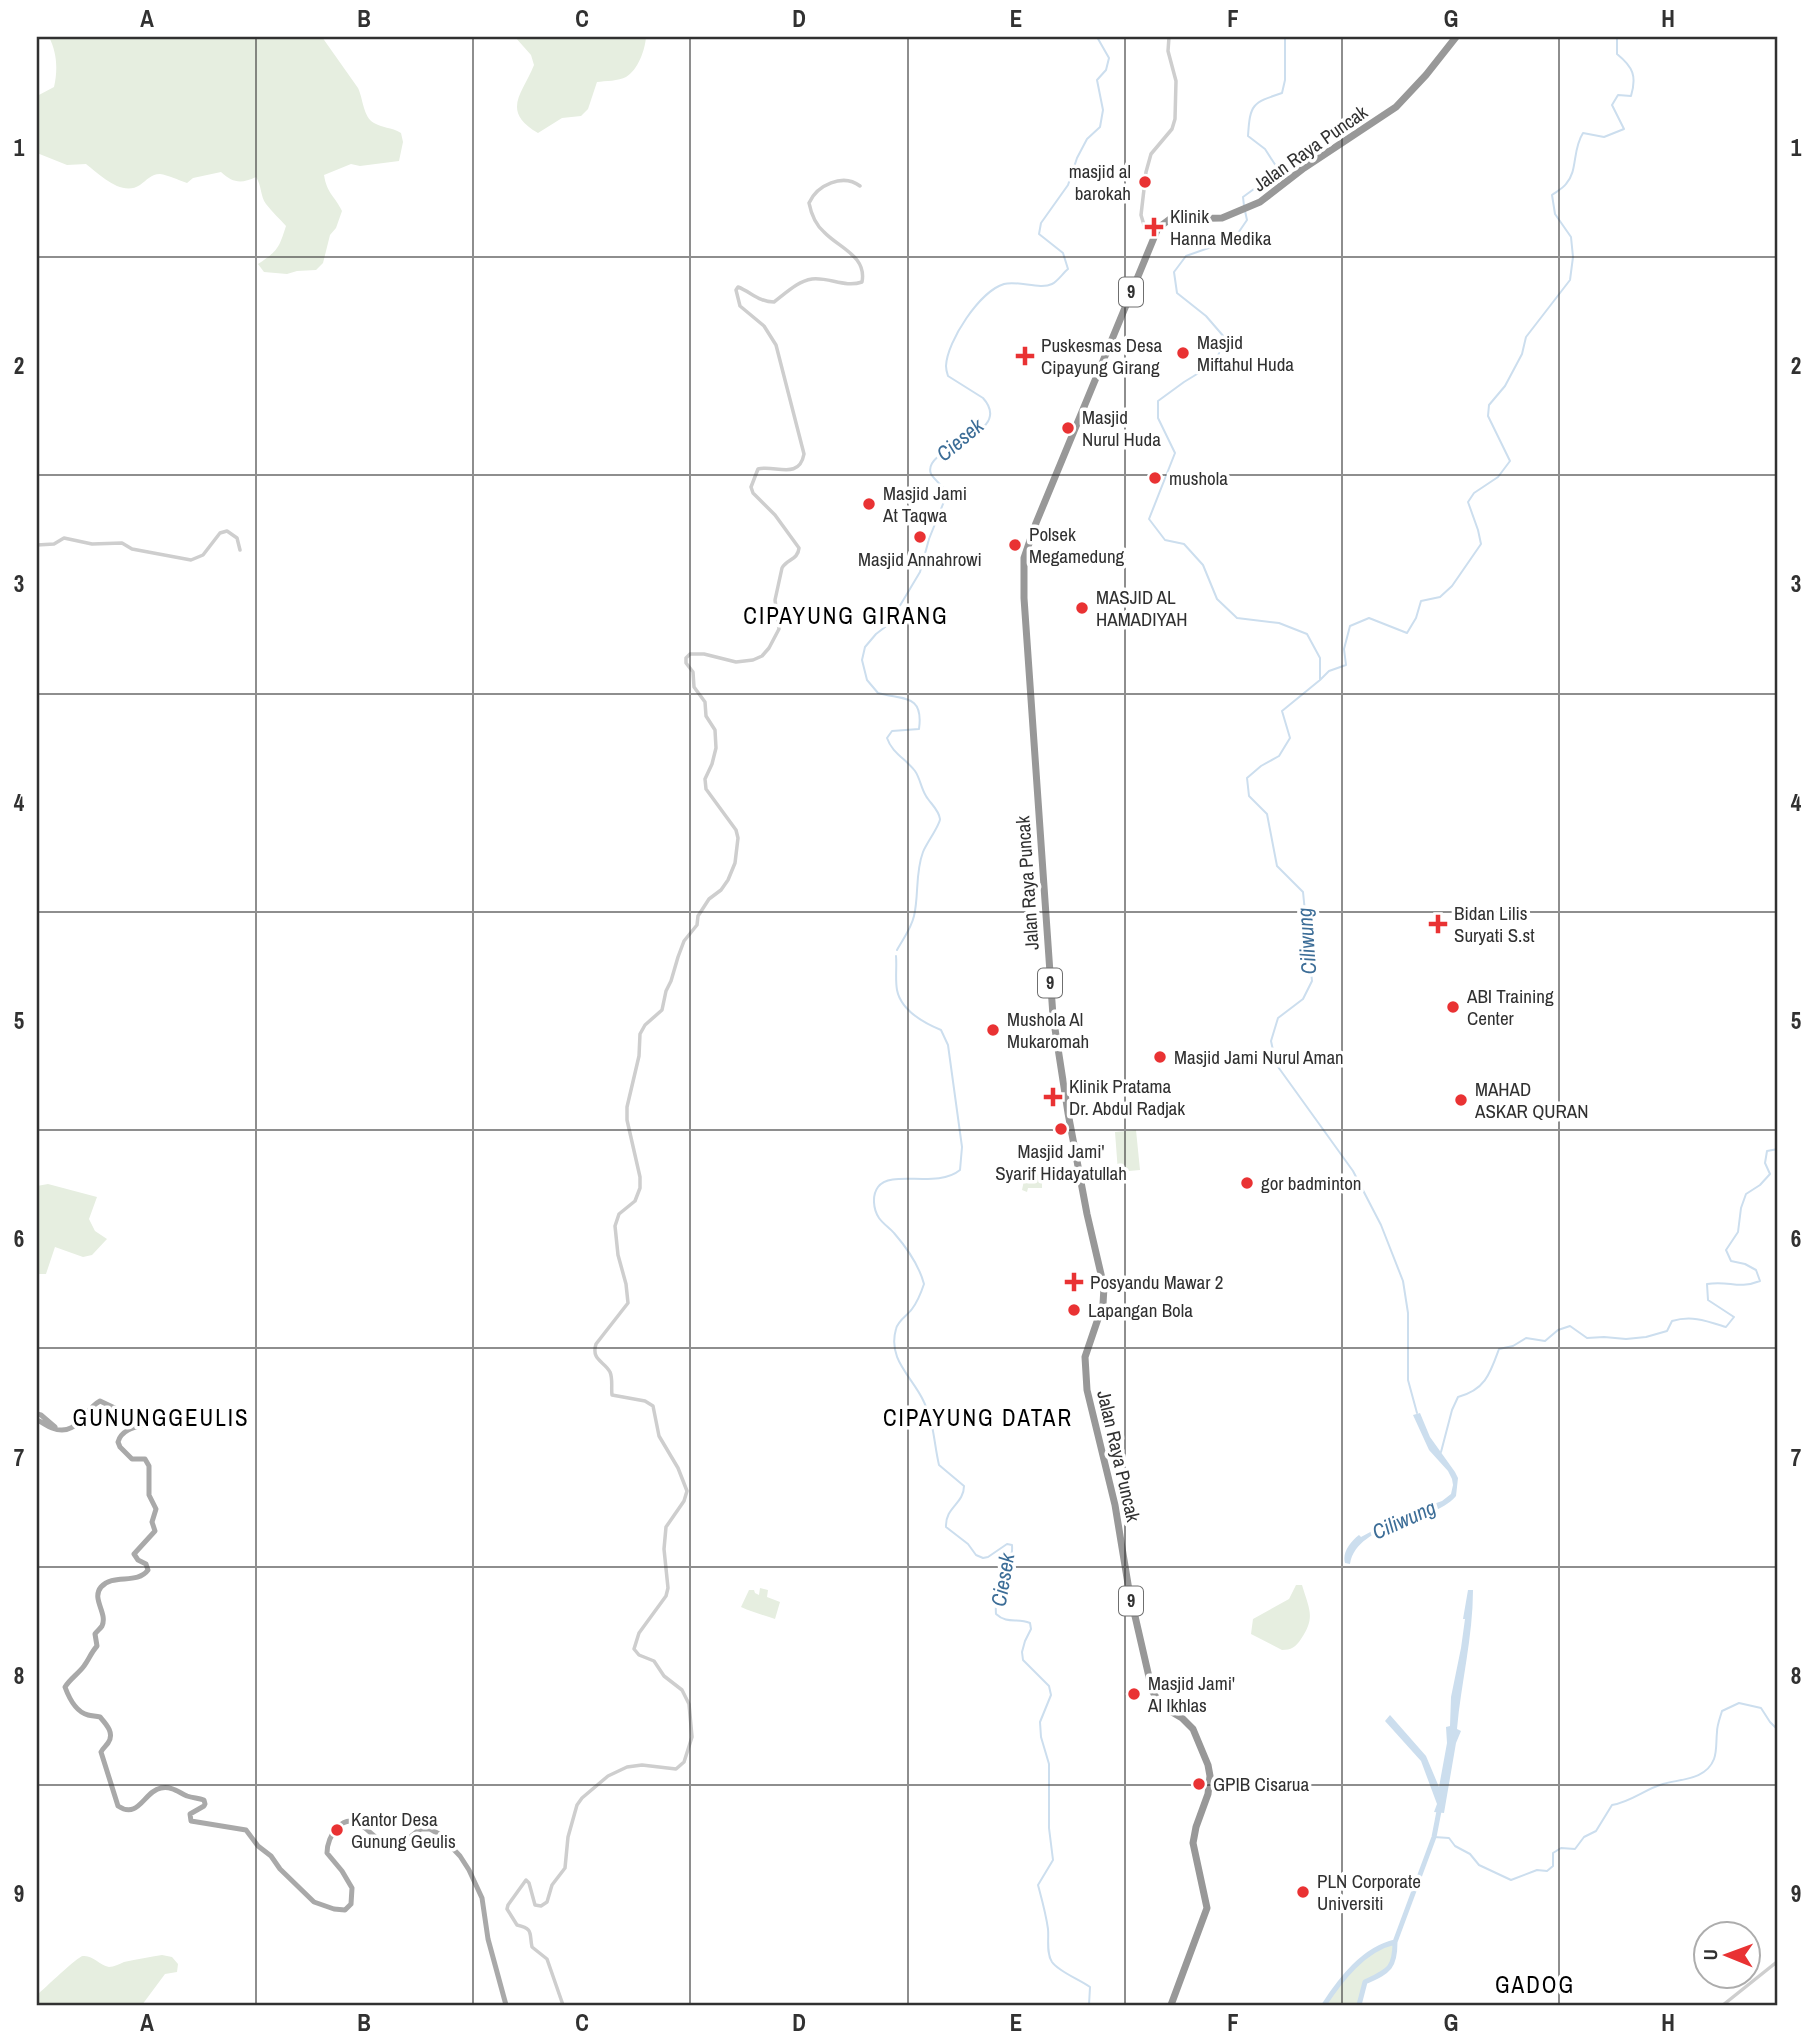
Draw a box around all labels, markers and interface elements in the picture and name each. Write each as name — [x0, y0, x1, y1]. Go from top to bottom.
text: A — [140, 3, 154, 34]
text: B — [357, 3, 371, 34]
text: C — [575, 3, 589, 34]
text: D — [792, 3, 806, 34]
text: E — [1010, 3, 1022, 34]
text: F — [1227, 3, 1239, 34]
text: G — [1444, 3, 1458, 34]
text: H — [1661, 3, 1675, 34]
street label: Jalan Raya Puncak — [1248, 99, 1373, 197]
text: 1 — [14, 132, 25, 163]
text: 1 — [1791, 132, 1802, 163]
place label: masjid al barokah — [1069, 158, 1131, 206]
marker: masjid al barokah — [1137, 174, 1153, 190]
place label: Klinik Hanna Medika — [1170, 203, 1272, 251]
marker: Klinik Hanna Medika — [1144, 217, 1164, 237]
road number: 9 — [1119, 278, 1143, 306]
place label: Masjid Miftahul Huda — [1197, 329, 1294, 377]
place label: Puskesmas Desa Cipayung Girang — [1041, 332, 1163, 380]
marker: Masjid Miftahul Huda — [1175, 345, 1191, 361]
marker: Puskesmas Desa Cipayung Girang — [1015, 346, 1035, 366]
text: 2 — [14, 350, 24, 381]
text: 2 — [1791, 350, 1801, 381]
place label: Masjid Nurul Huda — [1082, 404, 1161, 452]
water label: Ciesek — [930, 410, 991, 468]
marker: Masjid Nurul Huda — [1060, 420, 1076, 436]
place label: mushola — [1169, 465, 1228, 491]
marker: mushola — [1147, 470, 1163, 486]
place label: Masjid Jami At Taqwa — [882, 480, 967, 528]
marker: Masjid Jami At Taqwa — [861, 496, 877, 512]
place label: Polsek Megamedung — [1029, 521, 1125, 569]
marker: Masjid Annahrowi — [912, 529, 928, 545]
marker: Polsek Megamedung — [1007, 537, 1023, 553]
place label: Masjid Annahrowi — [858, 546, 982, 572]
text: 3 — [14, 568, 24, 599]
text: 3 — [1791, 568, 1801, 599]
place label: MASJID AL HAMADIYAH — [1096, 584, 1188, 632]
district label: CIPAYUNG GIRANG — [743, 600, 949, 631]
marker: MASJID AL HAMADIYAH — [1074, 600, 1090, 616]
text: 4 — [14, 787, 25, 818]
text: 4 — [1791, 787, 1802, 818]
street label: Jalan Raya Puncak — [1009, 815, 1045, 951]
place label: Bidan Lilis Suryati S.st — [1454, 900, 1535, 948]
water label: Ciliwung — [1290, 906, 1323, 975]
marker: Bidan Lilis Suryati S.st — [1428, 914, 1448, 934]
road number: 9 — [1038, 968, 1062, 998]
place label: ABI Training Center — [1466, 983, 1554, 1031]
marker: ABI Training Center — [1445, 999, 1461, 1015]
text: 5 — [14, 1005, 24, 1036]
text: 5 — [1791, 1005, 1801, 1036]
place label: Mushola Al Mukaromah — [1007, 1006, 1089, 1054]
marker: Mushola Al Mukaromah — [985, 1022, 1001, 1038]
place label: Masjid Jami Nurul Aman — [1174, 1044, 1344, 1070]
marker: Masjid Jami Nurul Aman — [1152, 1049, 1168, 1065]
place label: Klinik Pratama Dr. Abdul Radjak — [1069, 1073, 1185, 1121]
place label: MAHAD ASKAR QURAN — [1474, 1076, 1588, 1124]
marker: Klinik Pratama Dr. Abdul Radjak — [1043, 1087, 1063, 1107]
marker: MAHAD ASKAR QURAN — [1453, 1092, 1469, 1108]
marker: Masjid Jami' Syarif Hidayatullah — [1053, 1121, 1069, 1137]
place label: Masjid Jami' Syarif Hidayatullah — [995, 1138, 1127, 1186]
place label: gor badminton — [1261, 1170, 1361, 1196]
marker: gor badminton — [1239, 1175, 1255, 1191]
text: 6 — [14, 1223, 24, 1254]
text: 6 — [1791, 1223, 1801, 1254]
place label: Posyandu Mawar 2 — [1090, 1269, 1223, 1295]
marker: Posyandu Mawar 2 — [1064, 1272, 1084, 1292]
place label: Lapangan Bola — [1088, 1297, 1193, 1323]
marker: Lapangan Bola — [1066, 1302, 1082, 1318]
street label: Jalan Raya Puncak — [1091, 1388, 1147, 1525]
district label: GUNUNGGEULIS — [73, 1402, 250, 1433]
district label: CIPAYUNG DATAR — [883, 1402, 1073, 1433]
text: 7 — [14, 1442, 24, 1473]
text: 7 — [1791, 1442, 1801, 1473]
water label: Ciliwung — [1367, 1493, 1441, 1546]
water label: Ciesek — [984, 1550, 1022, 1609]
road number: 9 — [1119, 1586, 1143, 1616]
text: 8 — [14, 1660, 24, 1691]
text: 8 — [1791, 1660, 1801, 1691]
place label: Masjid Jami' Al Ikhlas — [1147, 1670, 1235, 1718]
marker: Masjid Jami' Al Ikhlas — [1126, 1686, 1142, 1702]
place label: GPIB Cisarua — [1213, 1771, 1309, 1797]
marker: GPIB Cisarua — [1191, 1776, 1207, 1792]
place label: Kantor Desa Gunung Geulis — [351, 1806, 456, 1854]
marker: Kantor Desa Gunung Geulis — [329, 1822, 345, 1838]
place label: PLN Corporate Universiti — [1317, 1868, 1421, 1916]
text: 9 — [14, 1878, 24, 1909]
text: 9 — [1791, 1878, 1801, 1909]
marker: PLN Corporate Universiti — [1295, 1884, 1311, 1900]
north arrow — [1692, 1920, 1762, 1990]
text: U — [1697, 1949, 1723, 1961]
district label: GADOG — [1495, 1969, 1575, 2000]
text: A — [140, 2007, 154, 2038]
text: B — [357, 2007, 371, 2038]
text: C — [575, 2007, 589, 2038]
text: D — [792, 2007, 806, 2038]
text: E — [1010, 2007, 1022, 2038]
text: F — [1227, 2007, 1239, 2038]
text: G — [1444, 2007, 1458, 2038]
text: H — [1661, 2007, 1675, 2038]

